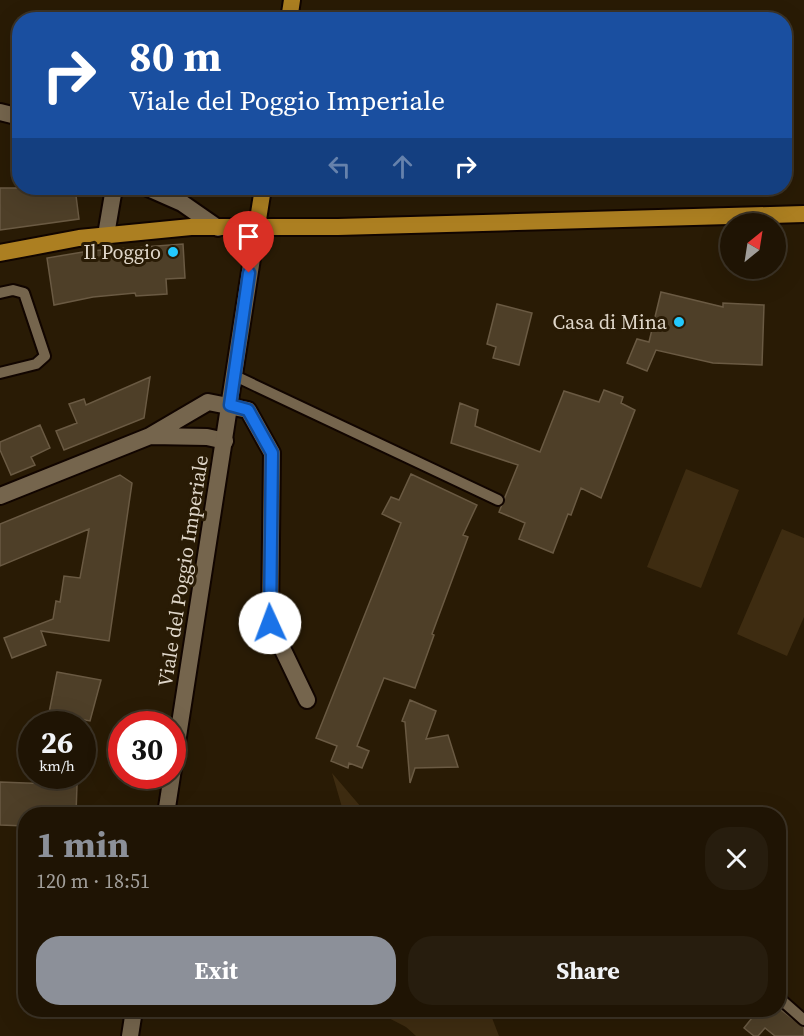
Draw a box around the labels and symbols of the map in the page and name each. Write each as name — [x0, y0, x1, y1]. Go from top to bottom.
pin — [223, 211, 274, 273]
north arrow — [720, 213, 786, 279]
place label: Il Poggio — [83, 238, 161, 266]
marker: Il Poggio — [166, 245, 180, 259]
place label: Casa di Mina — [552, 308, 668, 336]
marker: Casa di Mina — [672, 315, 686, 329]
street label: Viale del Poggio Imperiale — [151, 453, 215, 689]
position arrow — [238, 591, 302, 655]
speed limit sign: 30 — [108, 711, 186, 789]

